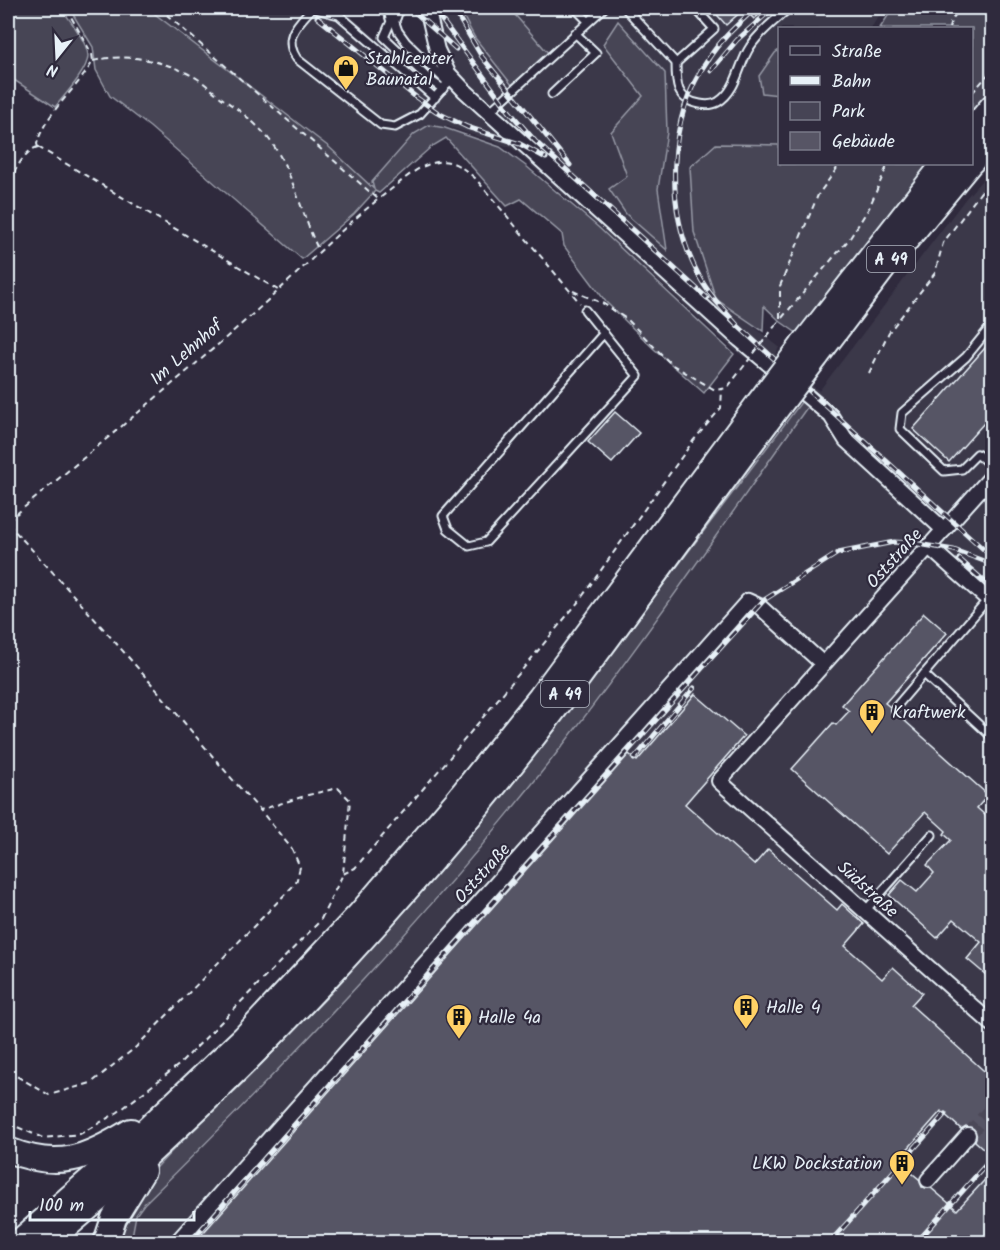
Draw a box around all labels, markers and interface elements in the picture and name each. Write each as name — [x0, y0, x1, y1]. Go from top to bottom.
north arrow — [27, 27, 87, 87]
legend — [778, 27, 973, 165]
text: Straße — [832, 38, 882, 67]
place label: Stahlcenter Baunatal — [366, 45, 453, 95]
shop icon: Stahlcenter Baunatal — [331, 53, 361, 91]
text: N — [44, 56, 61, 83]
text: Bahn — [832, 68, 871, 97]
text: Park — [832, 98, 865, 127]
text: Gebäude — [832, 128, 895, 157]
road number: A 49 — [867, 246, 915, 272]
street label: Im Lehnhof — [144, 312, 232, 393]
street label: Oststraße — [860, 522, 930, 596]
road number: A 49 — [541, 681, 589, 707]
building icon: Kraftwerk — [857, 697, 887, 735]
place label: Kraftwerk — [892, 699, 966, 728]
street label: Oststraße — [448, 837, 518, 911]
street label: Südstraße — [829, 854, 905, 926]
building icon: Halle 4 — [731, 992, 761, 1030]
place label: Halle 4 — [766, 994, 821, 1023]
building icon: Halle 4a — [444, 1002, 474, 1040]
place label: Halle 4a — [478, 1004, 541, 1033]
building icon: LKW Dockstation — [887, 1148, 917, 1186]
place label: LKW Dockstation — [752, 1150, 882, 1179]
scale bar — [30, 1184, 194, 1222]
text: 100 m — [39, 1192, 84, 1221]

